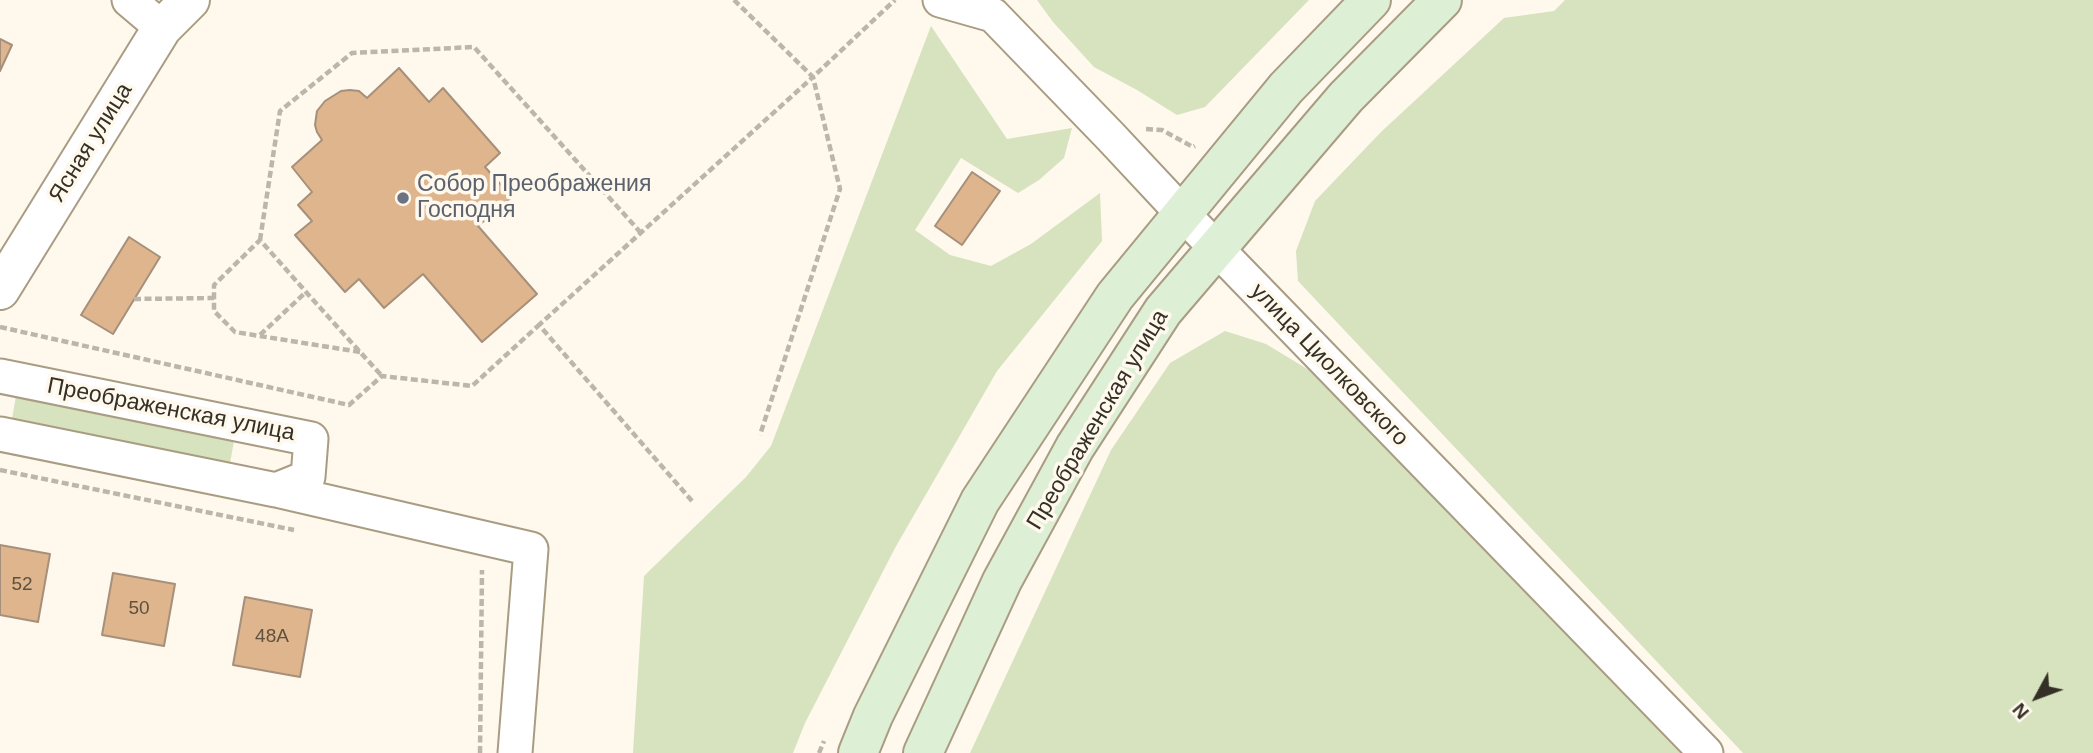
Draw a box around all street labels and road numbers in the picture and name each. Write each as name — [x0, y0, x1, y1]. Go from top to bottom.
street label: Ясная улица — [43, 78, 139, 208]
street label: улица Циолковского — [1244, 278, 1414, 452]
street label: Преображенская улица — [1021, 305, 1175, 535]
street label: Преображенская улица — [45, 372, 297, 448]

